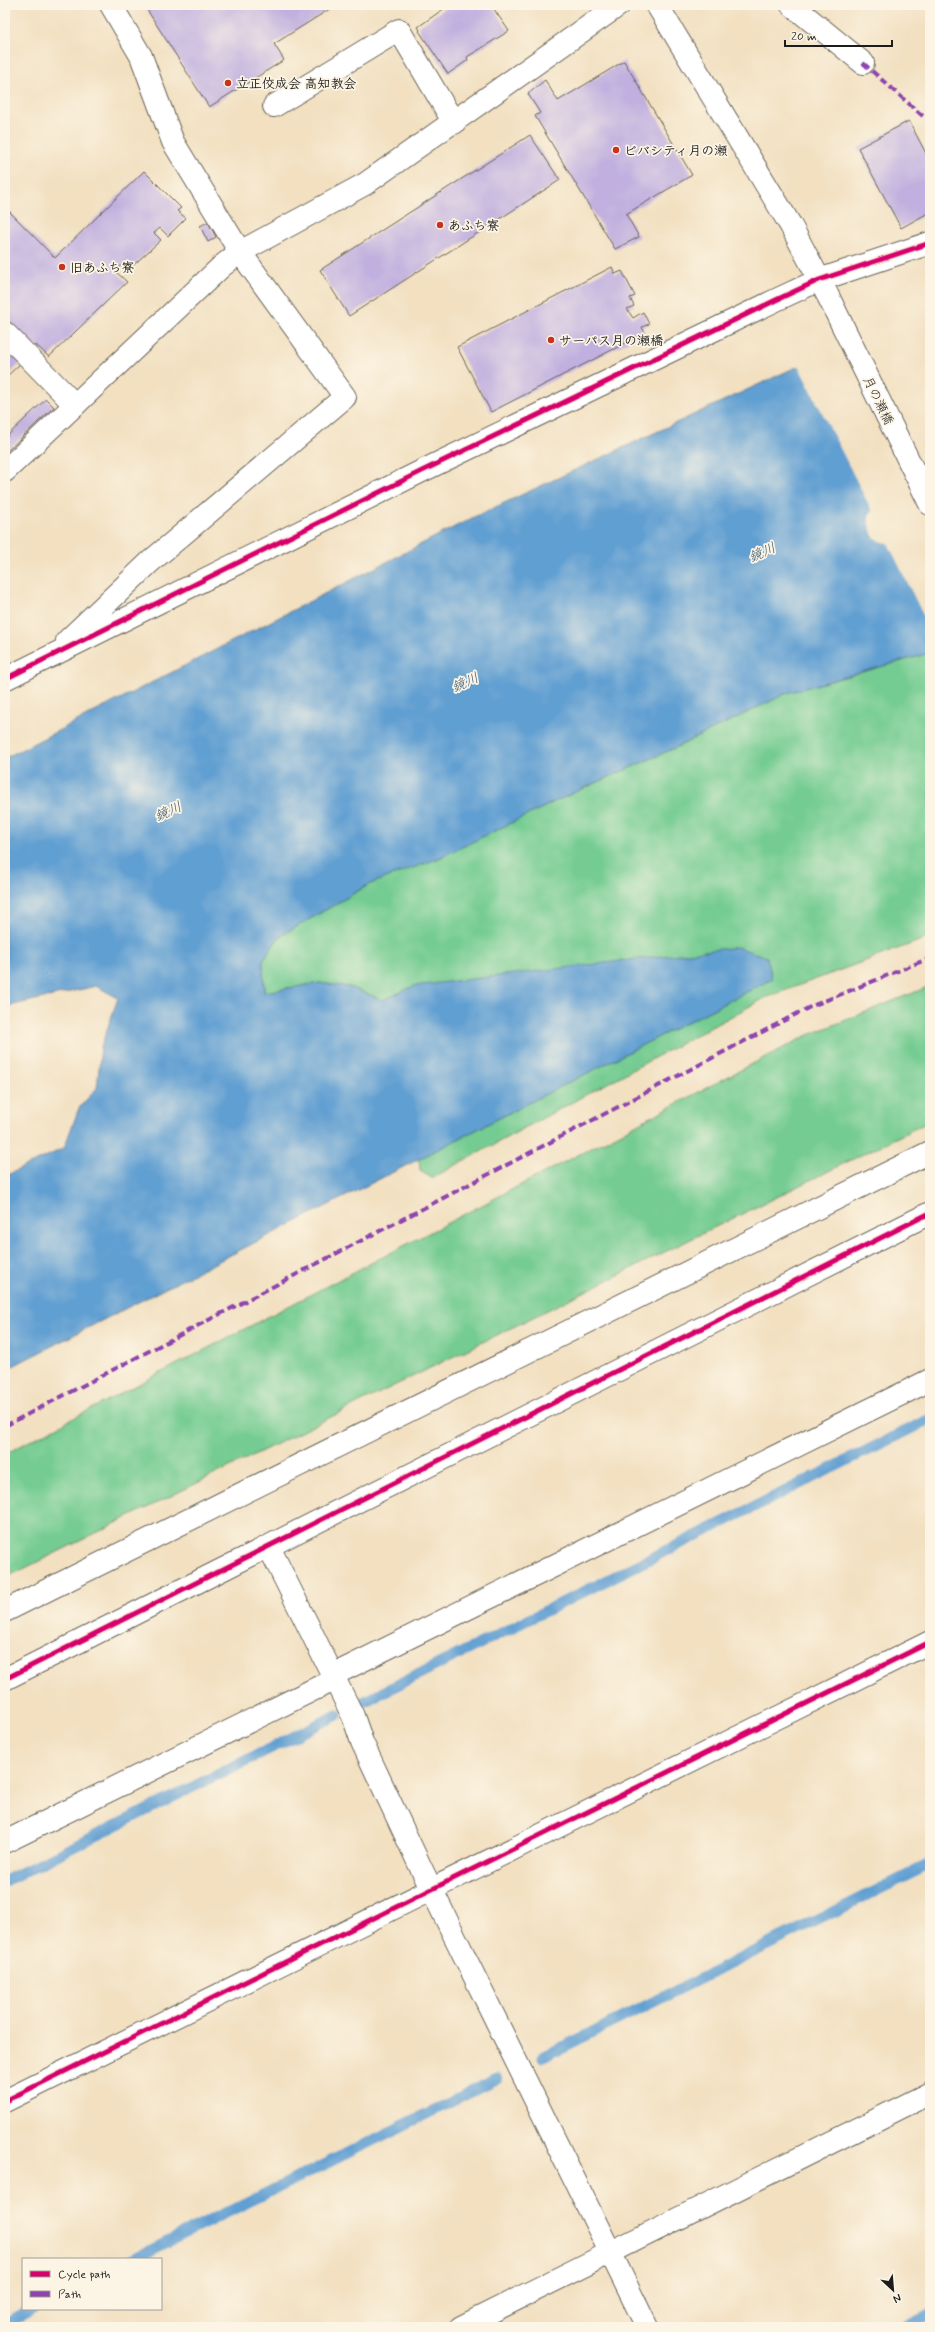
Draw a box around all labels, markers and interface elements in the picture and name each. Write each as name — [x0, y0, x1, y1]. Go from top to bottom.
scale bar — [785, 22, 892, 48]
text: 20 m — [791, 29, 817, 45]
place label: 立正佼成会 高知教会 — [236, 76, 357, 93]
marker: 立正佼成会 高知教会 — [223, 78, 233, 88]
place label: ビバシティ月の瀬 — [624, 143, 727, 160]
marker: ビバシティ月の瀬 — [611, 145, 621, 155]
place label: あふち寮 — [448, 218, 499, 235]
marker: あふち寮 — [435, 220, 445, 230]
place label: 旧あふち寮 — [70, 260, 134, 277]
marker: 旧あふち寮 — [57, 262, 67, 272]
place label: サーパス月の瀬橋 — [559, 333, 663, 350]
marker: サーパス月の瀬橋 — [546, 335, 556, 345]
street label: 月の瀬橋 — [859, 374, 897, 428]
water label: 鏡川 — [746, 539, 779, 567]
water label: 鏡川 — [449, 669, 482, 697]
water label: 鏡川 — [152, 798, 185, 826]
legend — [22, 2258, 162, 2310]
text: Cycle path — [58, 2267, 110, 2283]
north arrow — [873, 2270, 913, 2310]
text: Path — [58, 2287, 81, 2303]
text: N — [891, 2290, 903, 2306]

